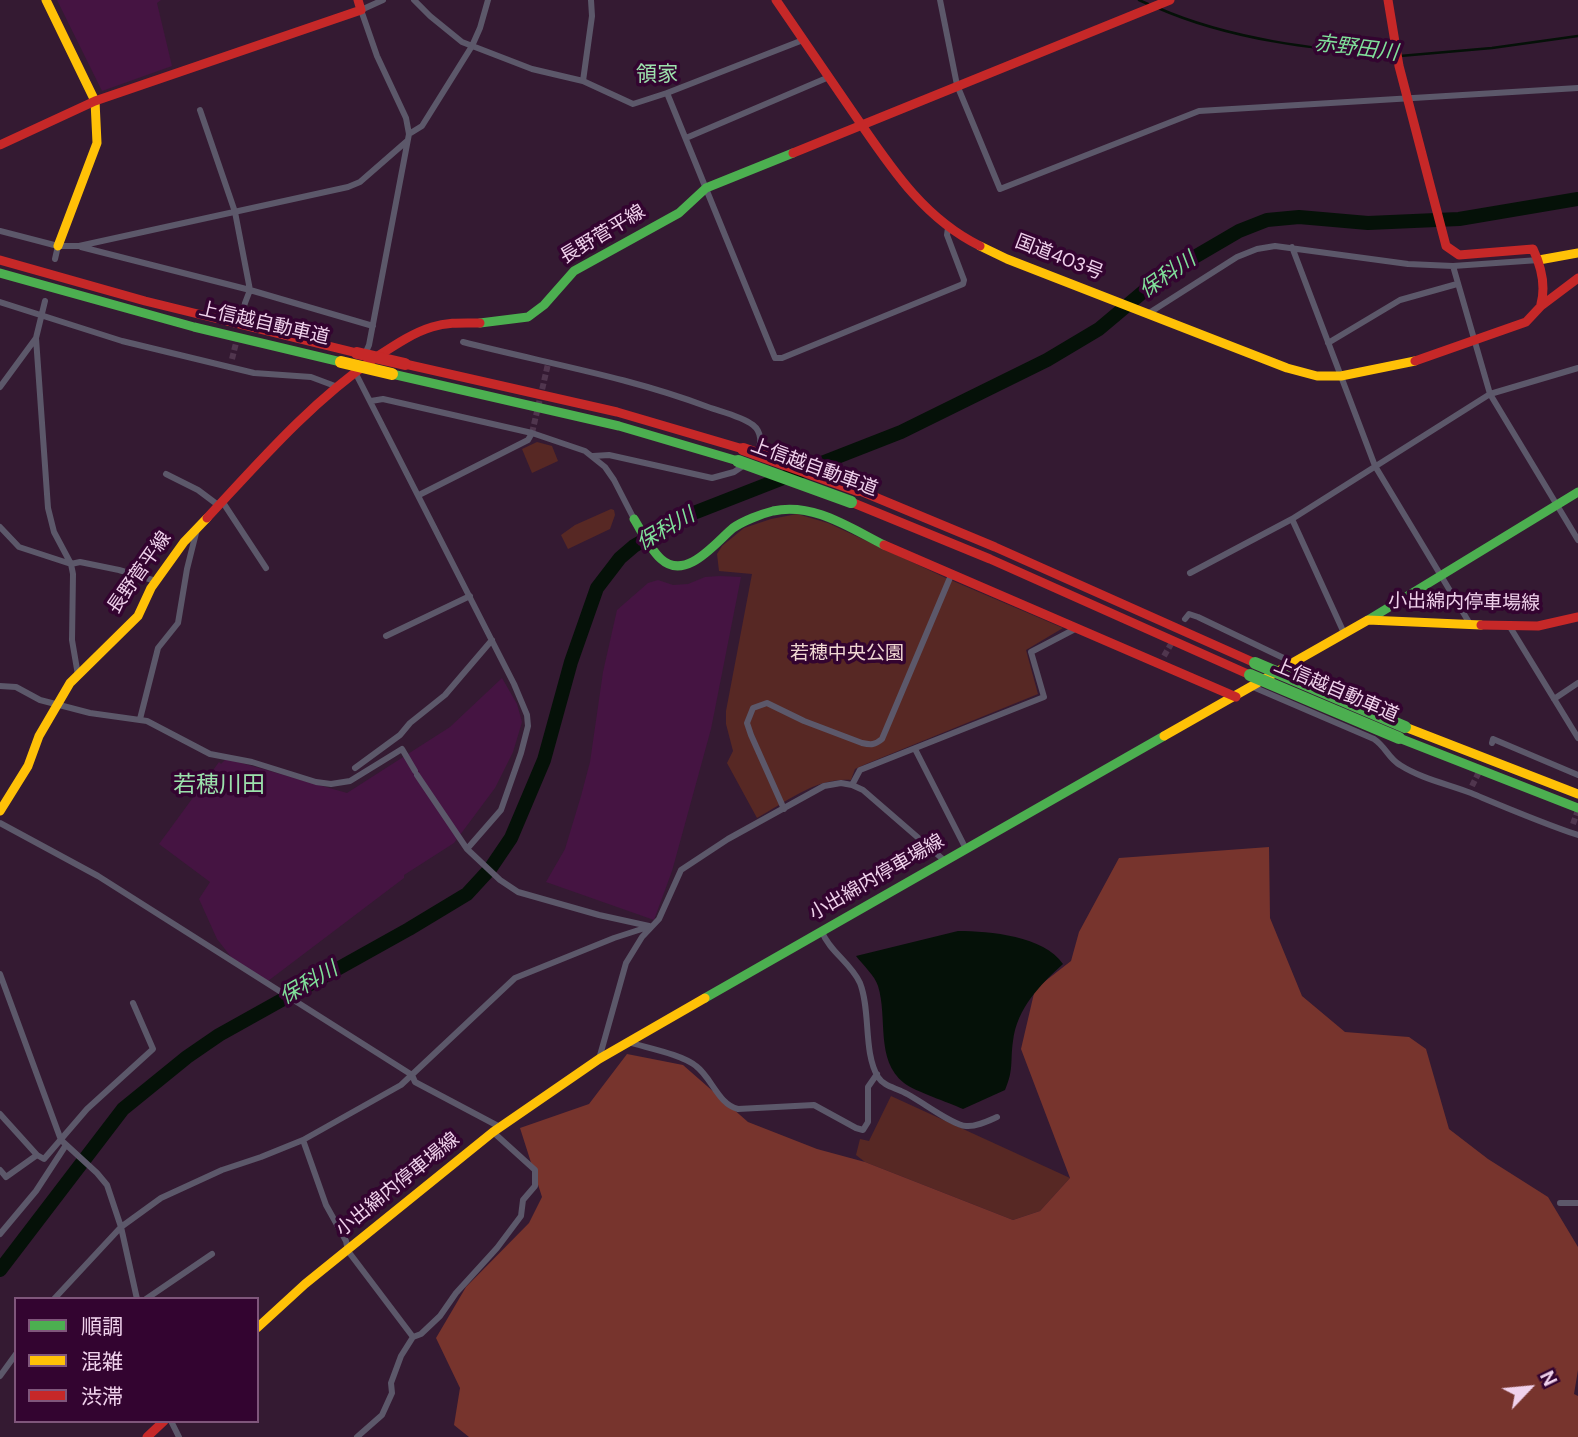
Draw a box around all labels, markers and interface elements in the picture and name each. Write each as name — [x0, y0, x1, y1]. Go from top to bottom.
water label: 赤野田川 — [1313, 31, 1399, 67]
district label: 領家 — [636, 62, 678, 88]
street label: 長野菅平線 — [556, 201, 650, 269]
street label: 国道403号 — [1012, 231, 1106, 285]
water label: 保科川 — [1135, 248, 1201, 304]
street label: 上信越自動車道 — [197, 298, 331, 350]
street label: 上信越自動車道 — [748, 435, 880, 501]
water label: 保科川 — [632, 503, 700, 557]
street label: 長野菅平線 — [103, 528, 177, 618]
street label: 小出綿内停車場線 — [1388, 590, 1540, 616]
park label: 若穂中央公園 — [790, 643, 904, 665]
street label: 上信越自動車道 — [1270, 655, 1402, 727]
district label: 若穂川田 — [173, 772, 265, 800]
street label: 小出綿内停車場線 — [805, 830, 949, 926]
water label: 保科川 — [275, 957, 343, 1011]
street label: 小出綿内停車場線 — [332, 1128, 464, 1242]
legend — [14, 1297, 259, 1423]
text: 順調 — [81, 1313, 123, 1341]
text: 混雑 — [81, 1348, 123, 1376]
north arrow — [1494, 1353, 1564, 1423]
text: N — [1534, 1367, 1563, 1390]
text: 渋滞 — [81, 1383, 123, 1411]

